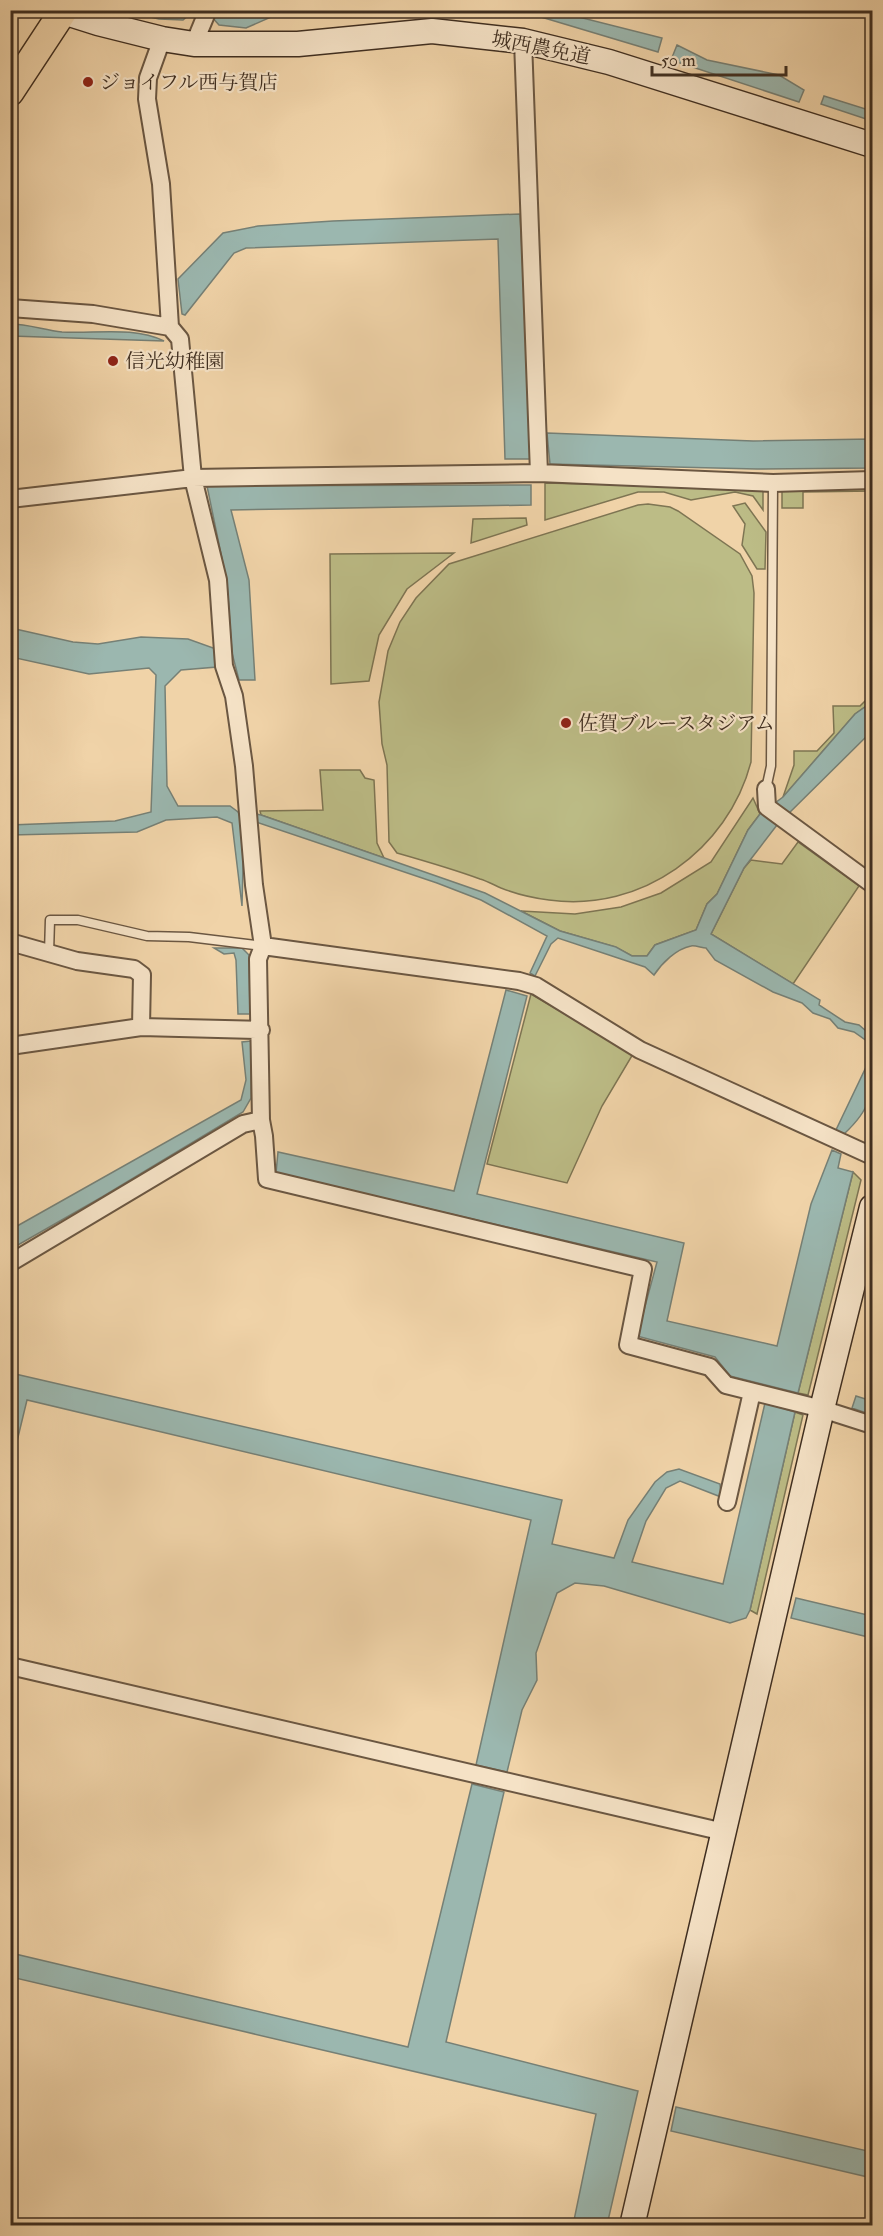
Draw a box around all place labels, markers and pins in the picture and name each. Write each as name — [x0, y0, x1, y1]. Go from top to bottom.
place label: ジョイフル西与賀店 — [100, 70, 278, 95]
marker: ジョイフル西与賀店 — [81, 75, 95, 89]
place label: 信光幼稚園 — [125, 349, 225, 374]
marker: 信光幼稚園 — [106, 354, 120, 368]
place label: 佐賀ブルースタジアム — [578, 711, 775, 736]
marker: 佐賀ブルースタジアム — [559, 716, 573, 730]

